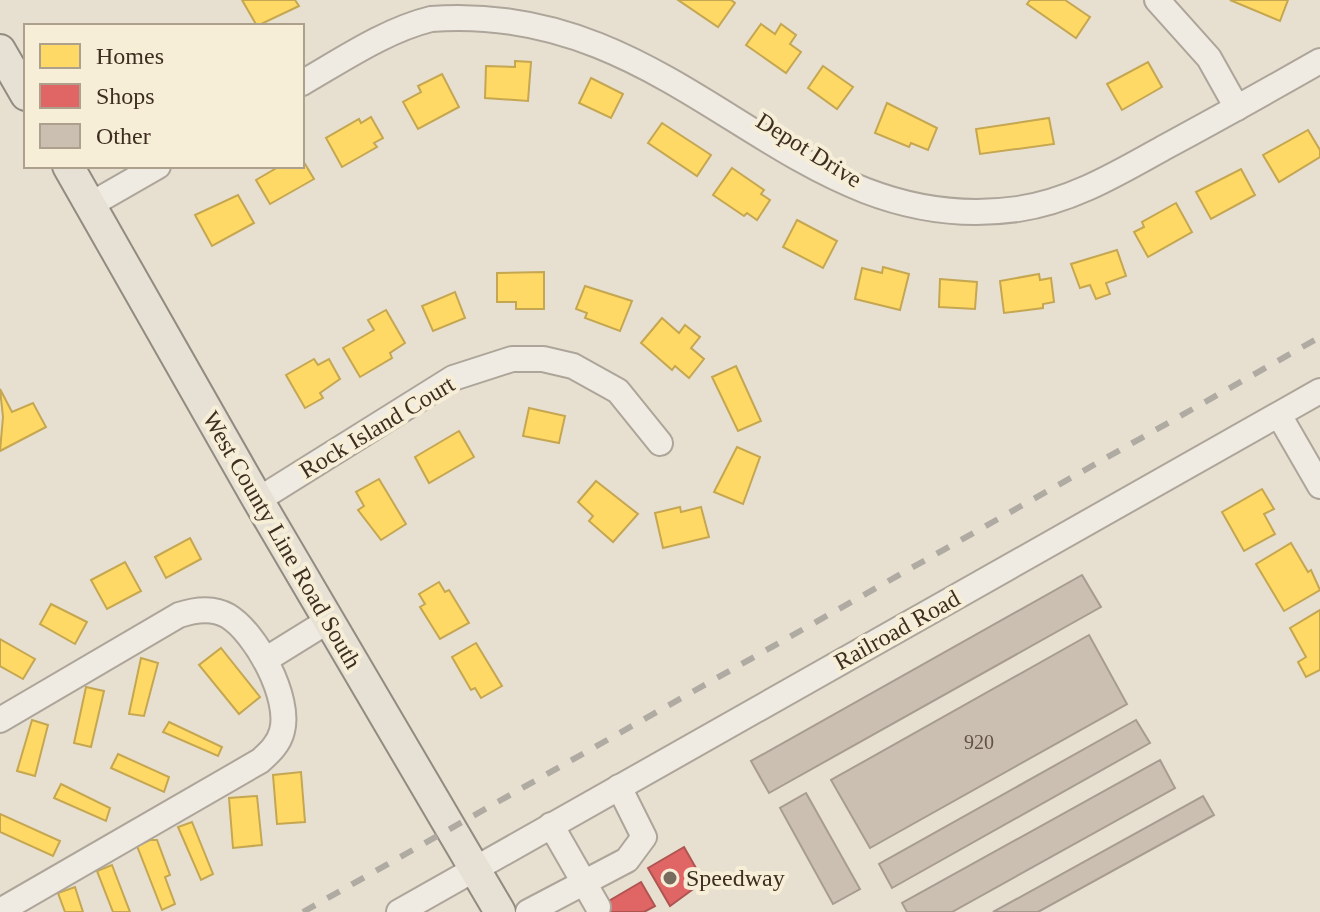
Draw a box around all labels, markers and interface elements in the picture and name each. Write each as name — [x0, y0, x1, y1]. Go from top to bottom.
legend — [24, 24, 304, 168]
text: Homes — [96, 43, 164, 69]
text: Shops — [96, 83, 155, 109]
street label: Depot Drive — [752, 107, 866, 193]
text: Other — [96, 123, 151, 149]
street label: Rock Island Court — [295, 370, 459, 483]
street label: West County Line Road South — [198, 407, 366, 673]
street label: Railroad Road — [830, 585, 964, 675]
house number: 920 — [964, 731, 994, 753]
place label: Speedway — [686, 865, 785, 891]
marker: Speedway — [661, 869, 679, 887]

